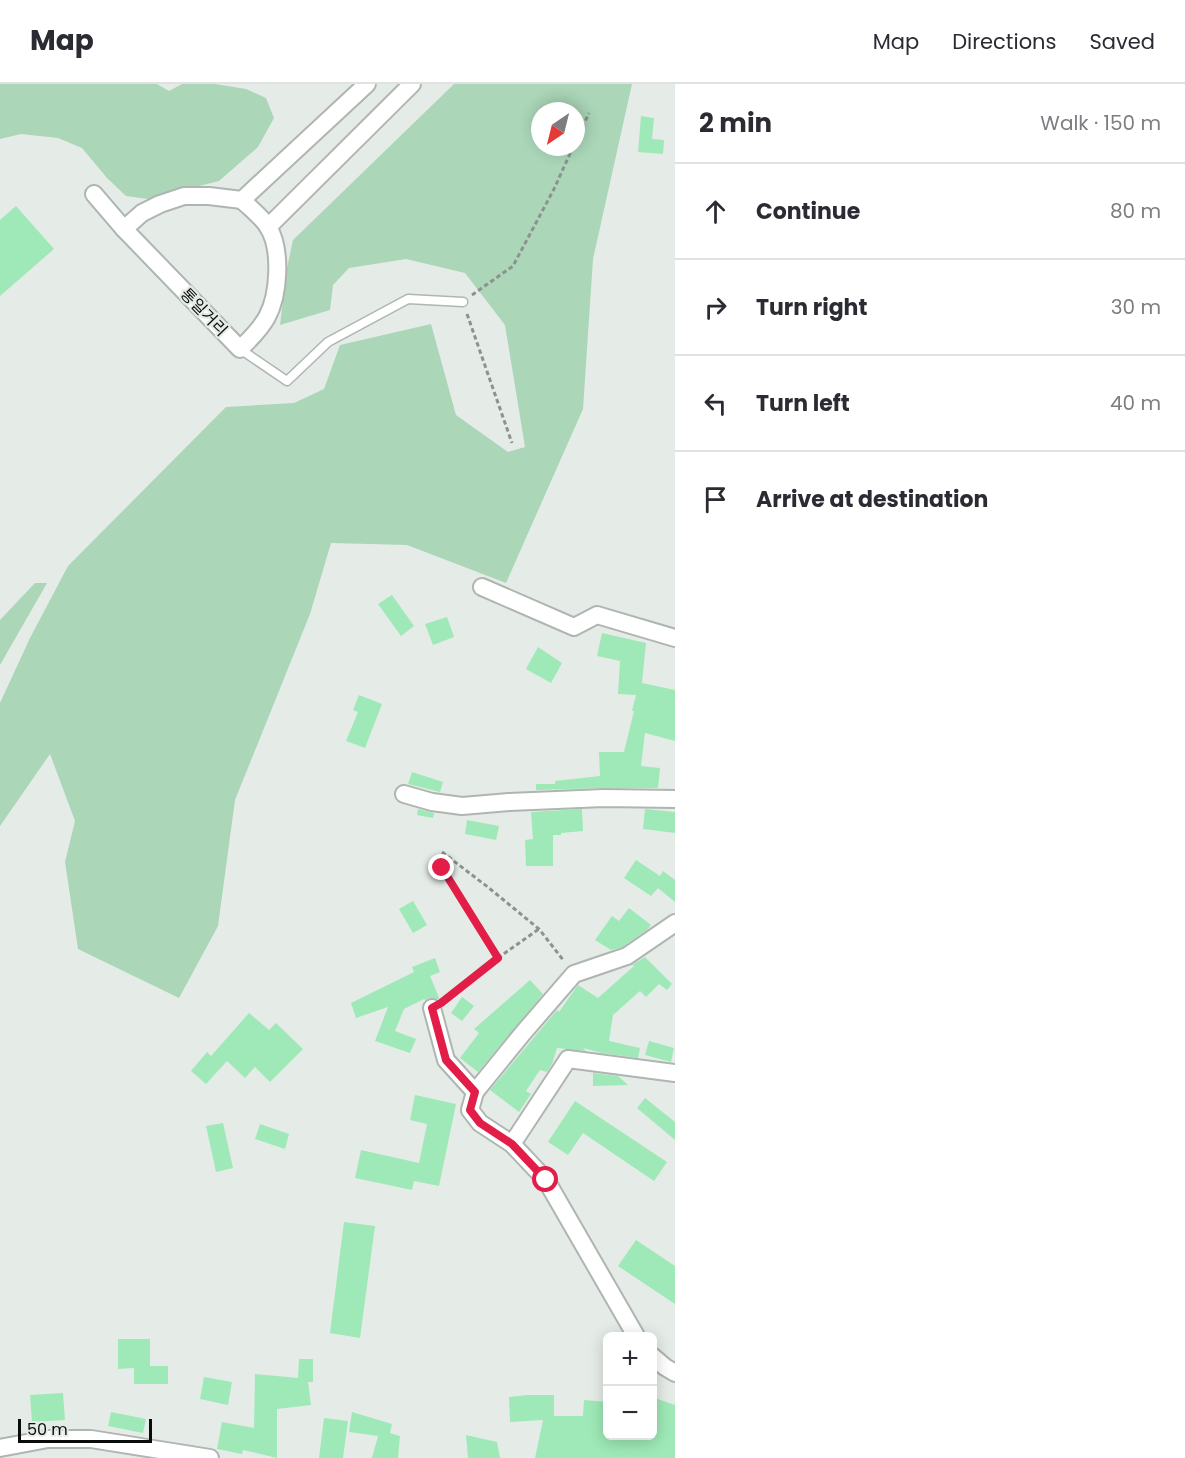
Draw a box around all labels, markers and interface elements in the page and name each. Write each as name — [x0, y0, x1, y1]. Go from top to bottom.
text: Map — [30, 21, 94, 60]
text: Map — [873, 27, 919, 56]
text: Directions — [952, 27, 1056, 56]
text: Saved — [1089, 27, 1155, 56]
north arrow — [531, 102, 585, 156]
text: 2 min — [699, 105, 772, 141]
text: Walk · 150 m — [1040, 109, 1161, 137]
icon: ahead — [699, 195, 732, 228]
text: Continue — [756, 196, 860, 227]
text: 80 m — [1110, 197, 1161, 225]
street label: 통일거리 — [175, 283, 233, 341]
icon: right — [699, 291, 732, 324]
text: Turn right — [756, 292, 867, 323]
text: 30 m — [1111, 293, 1161, 321]
icon: left — [699, 387, 732, 420]
text: Turn left — [756, 388, 850, 419]
text: 40 m — [1110, 389, 1161, 417]
icon: arrive — [699, 483, 732, 516]
text: Arrive at destination — [756, 484, 988, 515]
route end — [428, 854, 454, 880]
route start — [532, 1166, 558, 1192]
map controls — [603, 1332, 657, 1440]
button: + — [603, 1332, 657, 1386]
button: − — [603, 1386, 657, 1440]
scale bar — [18, 1416, 152, 1444]
text: 50 m — [27, 1418, 68, 1441]

